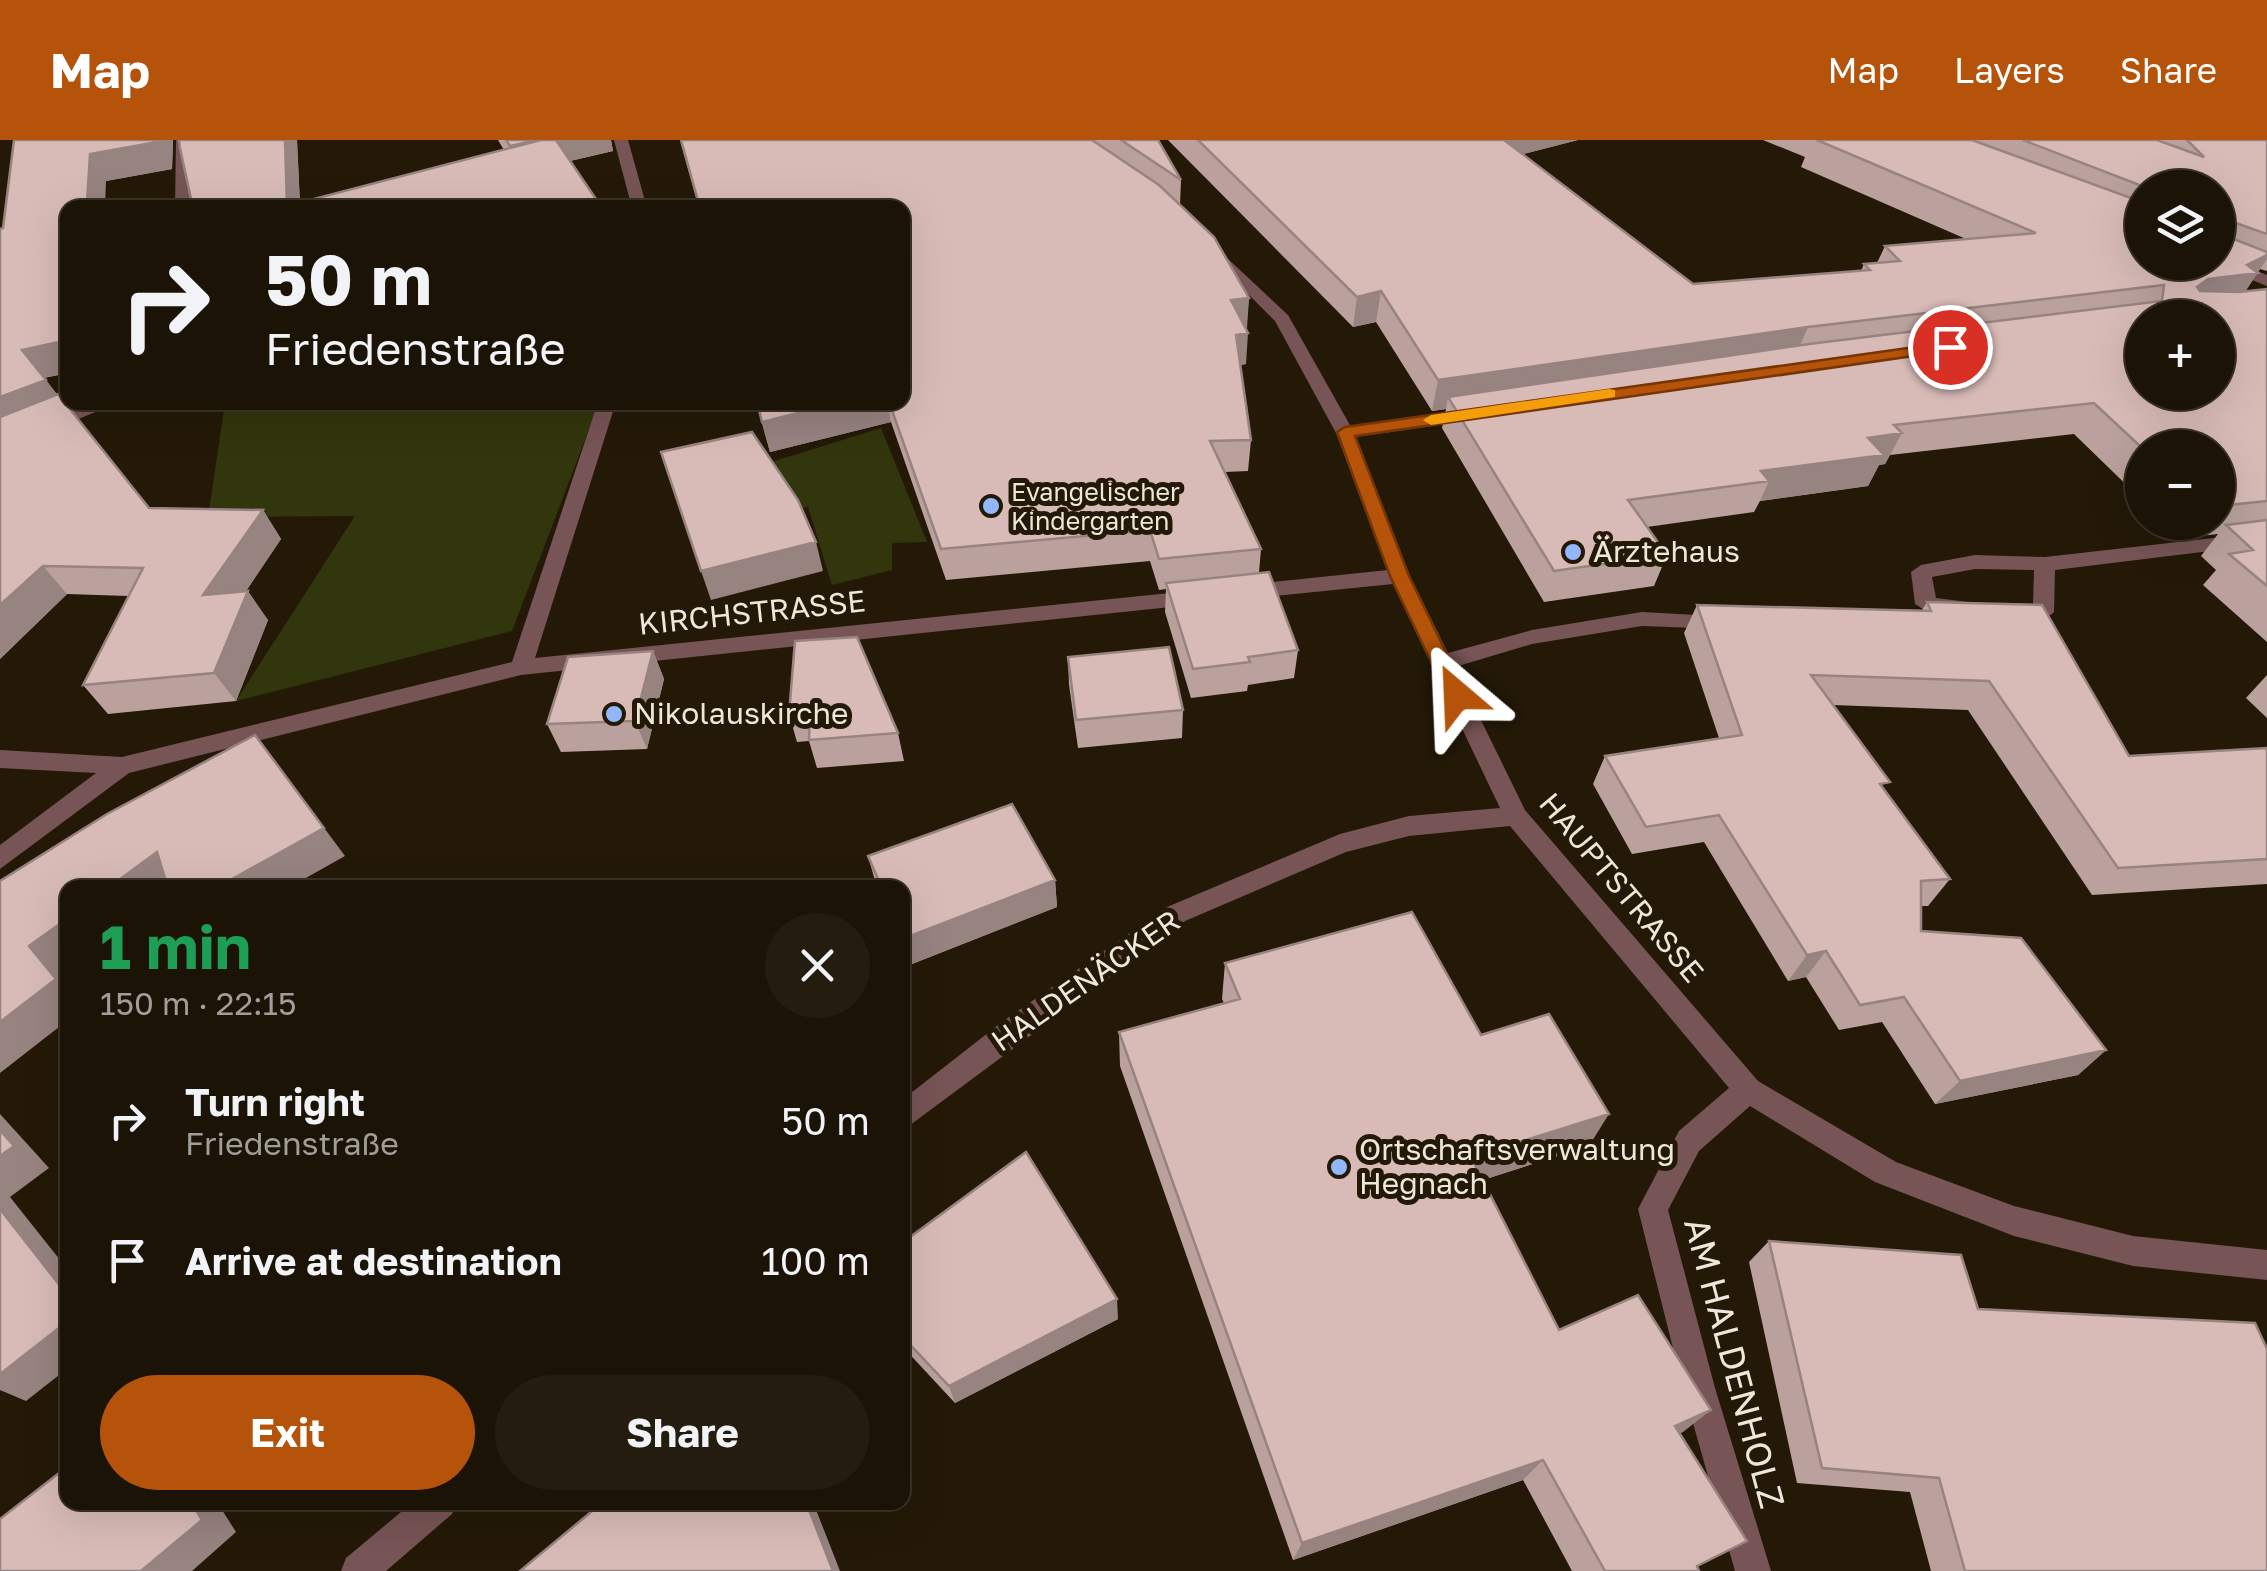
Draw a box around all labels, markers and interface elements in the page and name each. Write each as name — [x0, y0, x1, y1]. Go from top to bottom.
text: Map — [50, 41, 150, 99]
text: Map — [1828, 49, 1899, 91]
text: Layers — [1954, 49, 2065, 91]
text: Share — [2120, 49, 2217, 91]
map controls — [2125, 170, 2235, 540]
button: layers — [2125, 170, 2235, 280]
text: 50 m — [265, 236, 432, 320]
icon: right — [100, 240, 230, 370]
button: + — [2125, 300, 2235, 410]
pin — [1908, 305, 1993, 390]
icon: arrive — [1923, 320, 1978, 375]
text: Friedenstraße — [265, 321, 566, 375]
button: − — [2125, 430, 2235, 540]
place label: Evangelischer Kindergarten — [1011, 476, 1180, 536]
marker: Evangelischer Kindergarten — [980, 495, 1002, 517]
place label: Ärztehaus — [1593, 533, 1740, 569]
marker: Ärztehaus — [1562, 541, 1584, 563]
street label: KIRCHSTRASSE — [637, 582, 867, 642]
position arrow — [1405, 643, 1509, 747]
place label: Nikolauskirche — [634, 695, 848, 731]
marker: Nikolauskirche — [603, 703, 625, 725]
street label: HAUPTSTRASSE — [1532, 785, 1711, 989]
street label: HALDENÄCKER — [984, 902, 1186, 1058]
text: 1 min — [100, 910, 251, 982]
button: close — [765, 913, 870, 1018]
text: 150 m · 22:15 — [100, 984, 297, 1022]
text: Turn right — [185, 1079, 365, 1124]
icon: right — [100, 1093, 155, 1148]
text: 50 m — [781, 1098, 870, 1143]
text: Friedenstraße — [185, 1124, 399, 1162]
place label: Ortschaftsverwaltung Hegnach — [1359, 1131, 1675, 1201]
marker: Ortschaftsverwaltung Hegnach — [1328, 1156, 1350, 1178]
street label: AM HALDENHOLZ — [1676, 1213, 1794, 1513]
icon: arrive — [100, 1233, 155, 1288]
text: Arrive at destination — [185, 1238, 562, 1283]
text: 100 m — [761, 1238, 870, 1283]
button: Exit — [100, 1375, 475, 1490]
button: Share — [495, 1375, 870, 1490]

